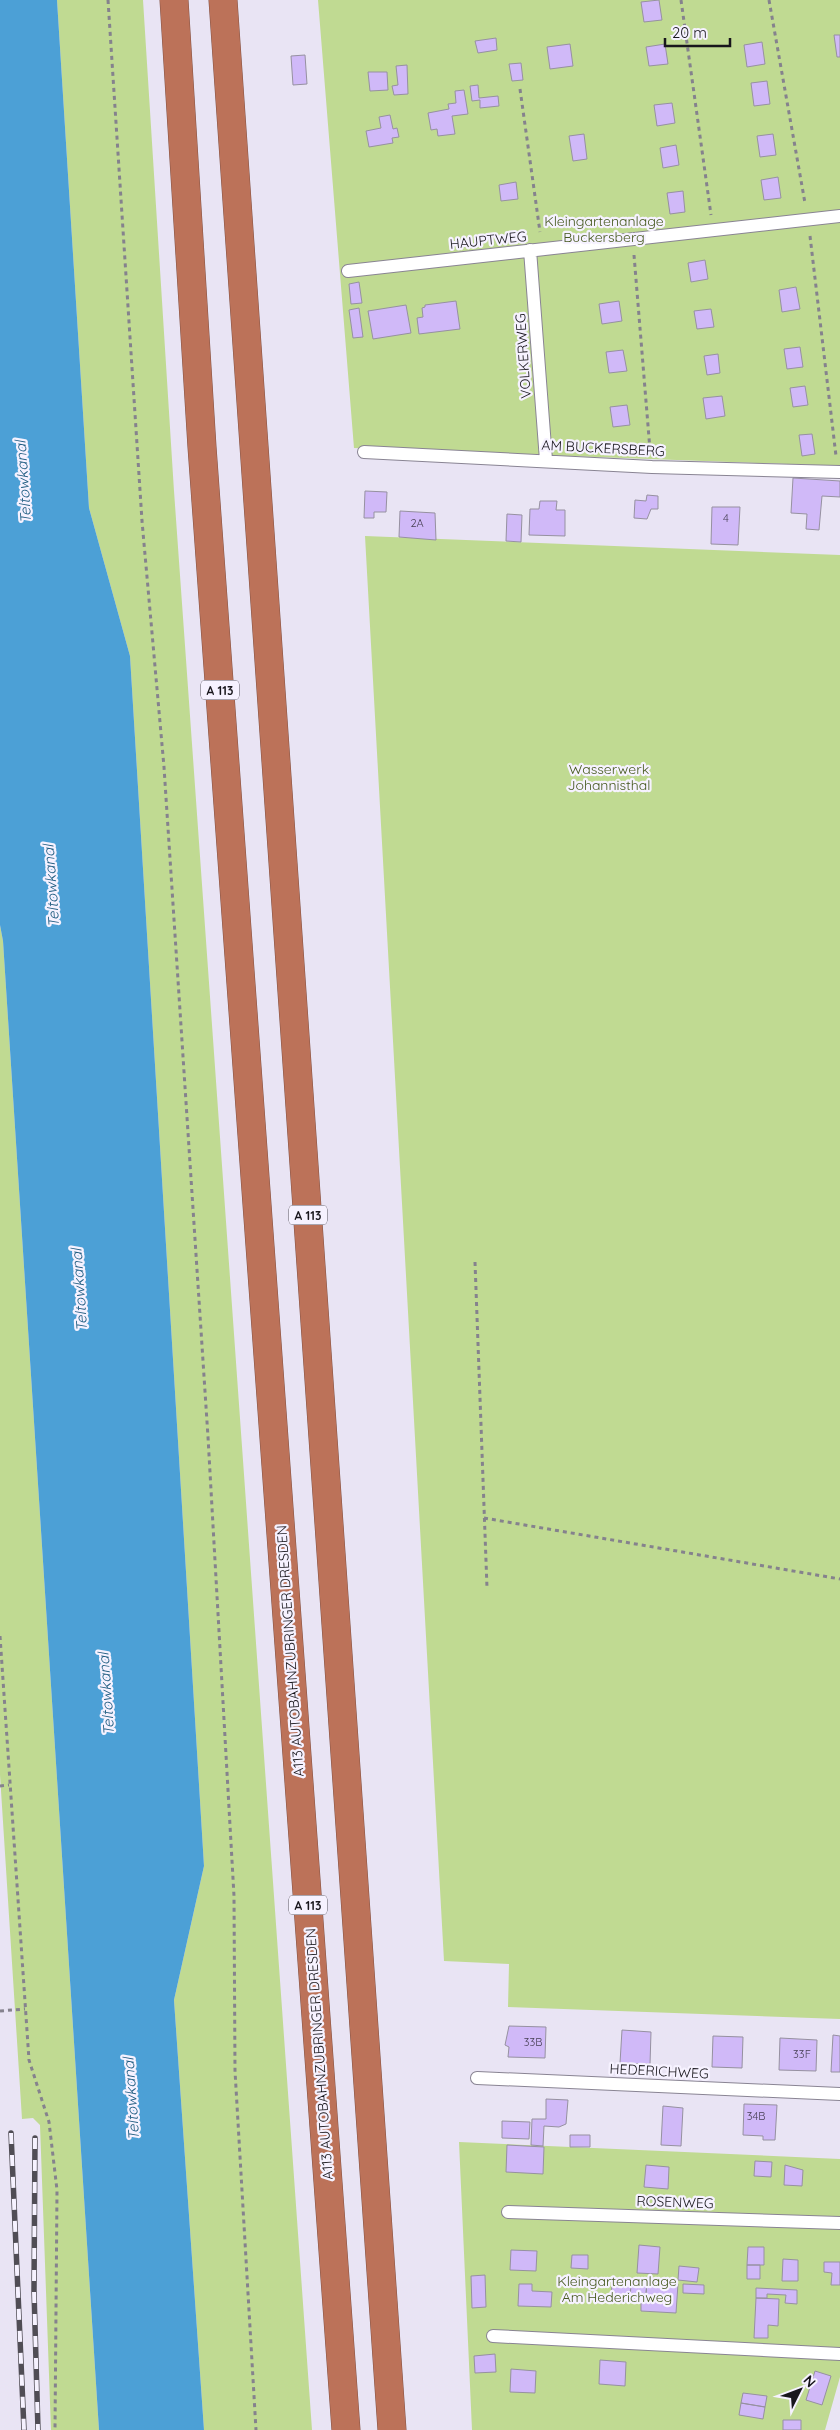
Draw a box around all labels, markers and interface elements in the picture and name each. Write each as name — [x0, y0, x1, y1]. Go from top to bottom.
scale bar — [665, 15, 730, 47]
text: 20 m — [672, 23, 707, 42]
park label: Kleingartenanlage Buckersberg — [544, 212, 664, 246]
street label: HAUPTWEG — [449, 227, 527, 253]
street label: VOLKERWEG — [511, 313, 535, 399]
street label: AM BUCKERSBERG — [541, 436, 665, 460]
water label: Teltowkanal — [11, 439, 35, 524]
house number: 4 — [723, 511, 729, 525]
house number: 2A — [410, 516, 424, 530]
road number: A 113 — [201, 680, 239, 700]
park label: Wasserwerk Johannisthal — [567, 760, 651, 794]
water label: Teltowkanal — [39, 843, 63, 928]
road number: A 113 — [289, 1206, 327, 1224]
water label: Teltowkanal — [67, 1247, 91, 1332]
street label: A113 AUTOBAHNZUBRINGER DRESDEN — [272, 1524, 308, 1778]
water label: Teltowkanal — [94, 1651, 118, 1736]
road number: A 113 — [289, 1896, 327, 1914]
street label: A113 AUTOBAHNZUBRINGER DRESDEN — [301, 1927, 337, 2181]
house number: 33B — [524, 2035, 542, 2049]
house number: 33F — [793, 2047, 811, 2061]
water label: Teltowkanal — [119, 2056, 143, 2141]
street label: HEDERICHWEG — [609, 2059, 709, 2083]
house number: 34B — [747, 2109, 765, 2123]
street label: ROSENWEG — [636, 2192, 714, 2212]
park label: Kleingartenanlage Am Hederichweg — [557, 2272, 677, 2306]
north arrow — [775, 2365, 825, 2415]
text: N — [800, 2371, 820, 2391]

